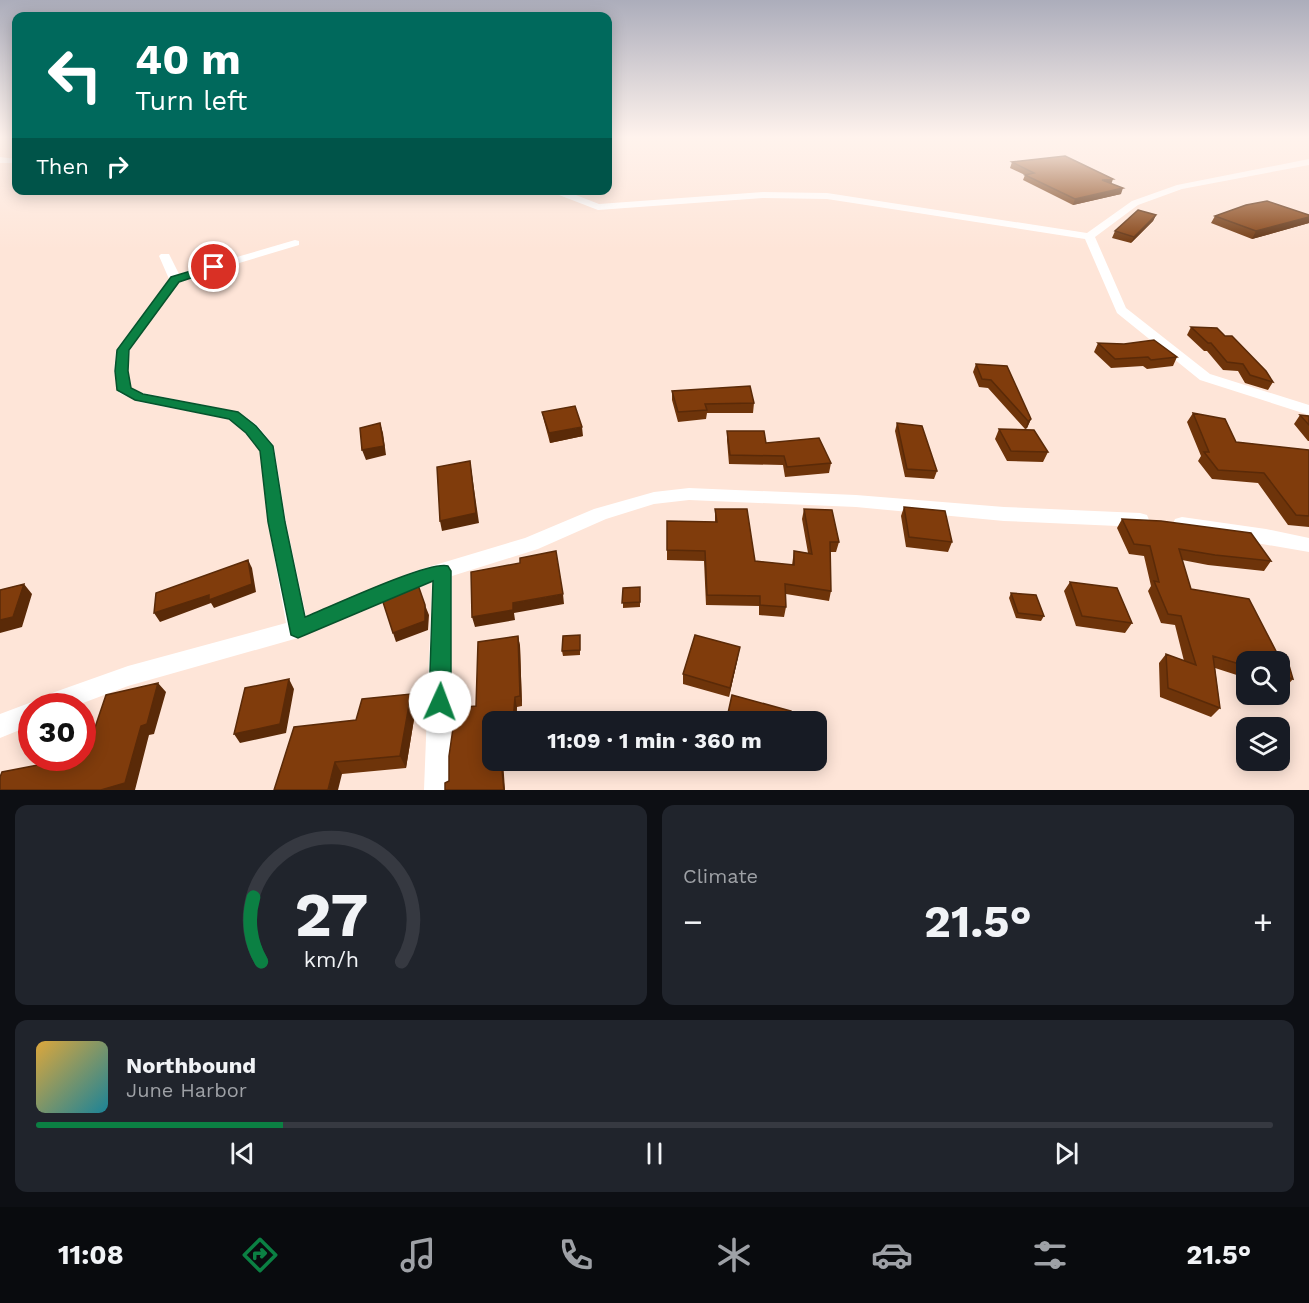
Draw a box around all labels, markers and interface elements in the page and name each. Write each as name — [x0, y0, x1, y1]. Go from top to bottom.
text: 40 m — [135, 35, 241, 84]
icon: left — [36, 36, 114, 114]
text: Turn left — [135, 85, 247, 117]
icon: right — [101, 150, 134, 183]
text: Then — [36, 154, 89, 179]
pin — [188, 241, 239, 292]
icon: arrive — [197, 250, 230, 283]
map controls — [1236, 651, 1290, 771]
button: search — [1236, 651, 1290, 705]
position arrow — [408, 670, 472, 734]
speed limit sign: 30 — [18, 693, 96, 771]
button: layers — [1236, 717, 1290, 771]
text: 11:09 · 1 min · 360 m — [547, 728, 762, 753]
text: Climate — [683, 864, 758, 888]
text: 27 — [294, 878, 368, 951]
text: 21.5° — [924, 895, 1032, 948]
text: − — [683, 902, 703, 941]
text: + — [1253, 902, 1273, 941]
text: km/h — [303, 947, 359, 972]
text: Northbound — [126, 1053, 256, 1078]
text: June Harbor — [126, 1078, 247, 1102]
icon: previous — [226, 1137, 259, 1170]
icon: pause — [638, 1137, 671, 1170]
icon: next — [1050, 1137, 1083, 1170]
icon: directions — [239, 1234, 281, 1276]
icon: music — [397, 1234, 439, 1276]
icon: phone — [555, 1234, 597, 1276]
icon: climate — [713, 1234, 755, 1276]
icon: car — [871, 1234, 913, 1276]
icon: filters — [1029, 1234, 1071, 1276]
text: 11:08 — [58, 1239, 124, 1271]
text: 21.5° — [1186, 1239, 1251, 1271]

